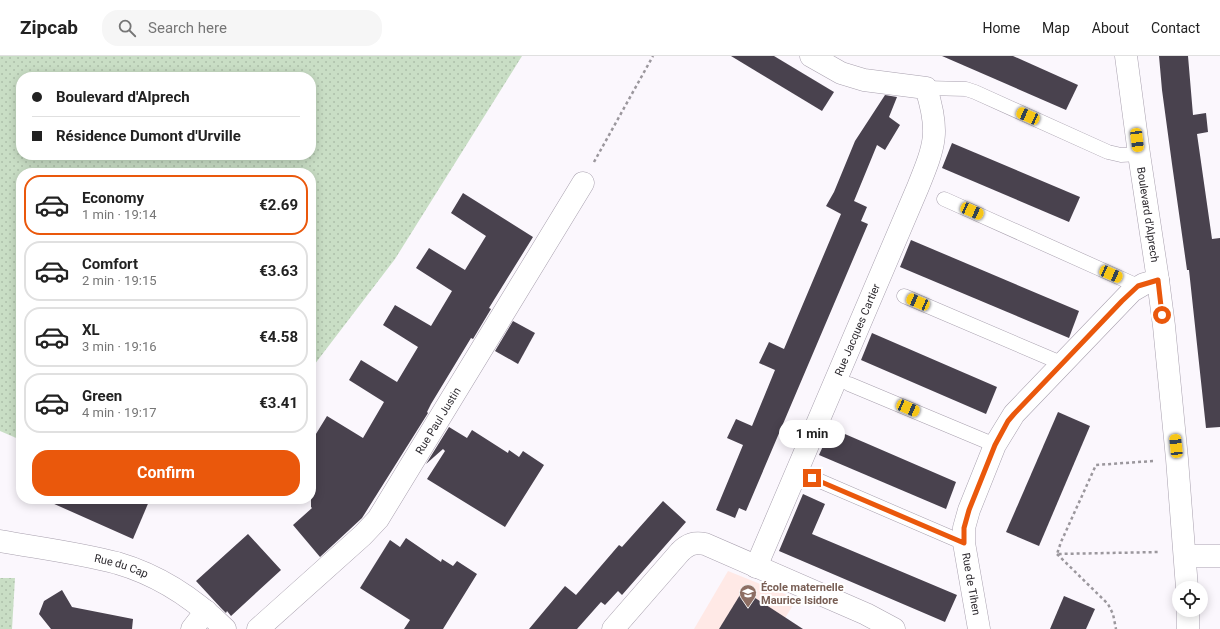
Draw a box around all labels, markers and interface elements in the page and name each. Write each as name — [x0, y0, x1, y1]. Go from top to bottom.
search box — [102, 10, 382, 46]
text: Zipcab — [20, 16, 78, 39]
icon: search — [116, 17, 138, 39]
text: Search here — [148, 19, 227, 37]
text: Home — [982, 20, 1020, 36]
text: Map — [1042, 20, 1070, 36]
text: About — [1092, 20, 1129, 36]
text: Contact — [1151, 20, 1200, 36]
text: Boulevard d'Alprech — [56, 88, 190, 106]
car — [1015, 106, 1041, 126]
text: Résidence Dumont d'Urville — [56, 127, 241, 145]
car — [1130, 127, 1144, 153]
street label: Boulevard d'Alprech — [1135, 166, 1162, 263]
icon: car — [34, 187, 70, 223]
text: Economy — [82, 189, 144, 207]
text: €2.69 — [259, 196, 298, 214]
car — [959, 201, 985, 221]
text: 1 min · 19:14 — [82, 207, 157, 222]
icon: car — [34, 253, 70, 289]
text: Comfort — [82, 255, 138, 273]
text: €3.63 — [259, 262, 298, 280]
car — [1098, 264, 1124, 284]
text: 2 min · 19:15 — [82, 273, 157, 288]
street label: Rue Jacques Cartier — [832, 281, 883, 378]
car — [905, 292, 931, 312]
route start — [1153, 306, 1171, 324]
icon: car — [34, 319, 70, 355]
text: XL — [82, 321, 100, 339]
text: €4.58 — [259, 328, 298, 346]
text: 3 min · 19:16 — [82, 339, 157, 354]
icon: car — [34, 385, 70, 421]
street label: Rue Paul Justin — [413, 385, 463, 457]
text: Green — [82, 387, 122, 405]
text: €3.41 — [259, 394, 298, 412]
car — [895, 398, 921, 418]
text: 4 min · 19:17 — [82, 405, 157, 420]
callout: 1 min — [779, 420, 845, 448]
text: 1 min — [796, 426, 828, 441]
car — [1169, 433, 1183, 459]
button: Confirm — [32, 450, 300, 496]
route end — [803, 469, 821, 487]
street label: Rue du Cap — [93, 551, 150, 580]
street label: Rue de Tihen — [959, 552, 983, 616]
place label: École maternelle Maurice Isidore — [761, 581, 844, 607]
map controls — [1172, 581, 1208, 617]
button: locate — [1172, 581, 1208, 617]
school or university icon: École maternelle Maurice Isidore — [738, 583, 758, 608]

